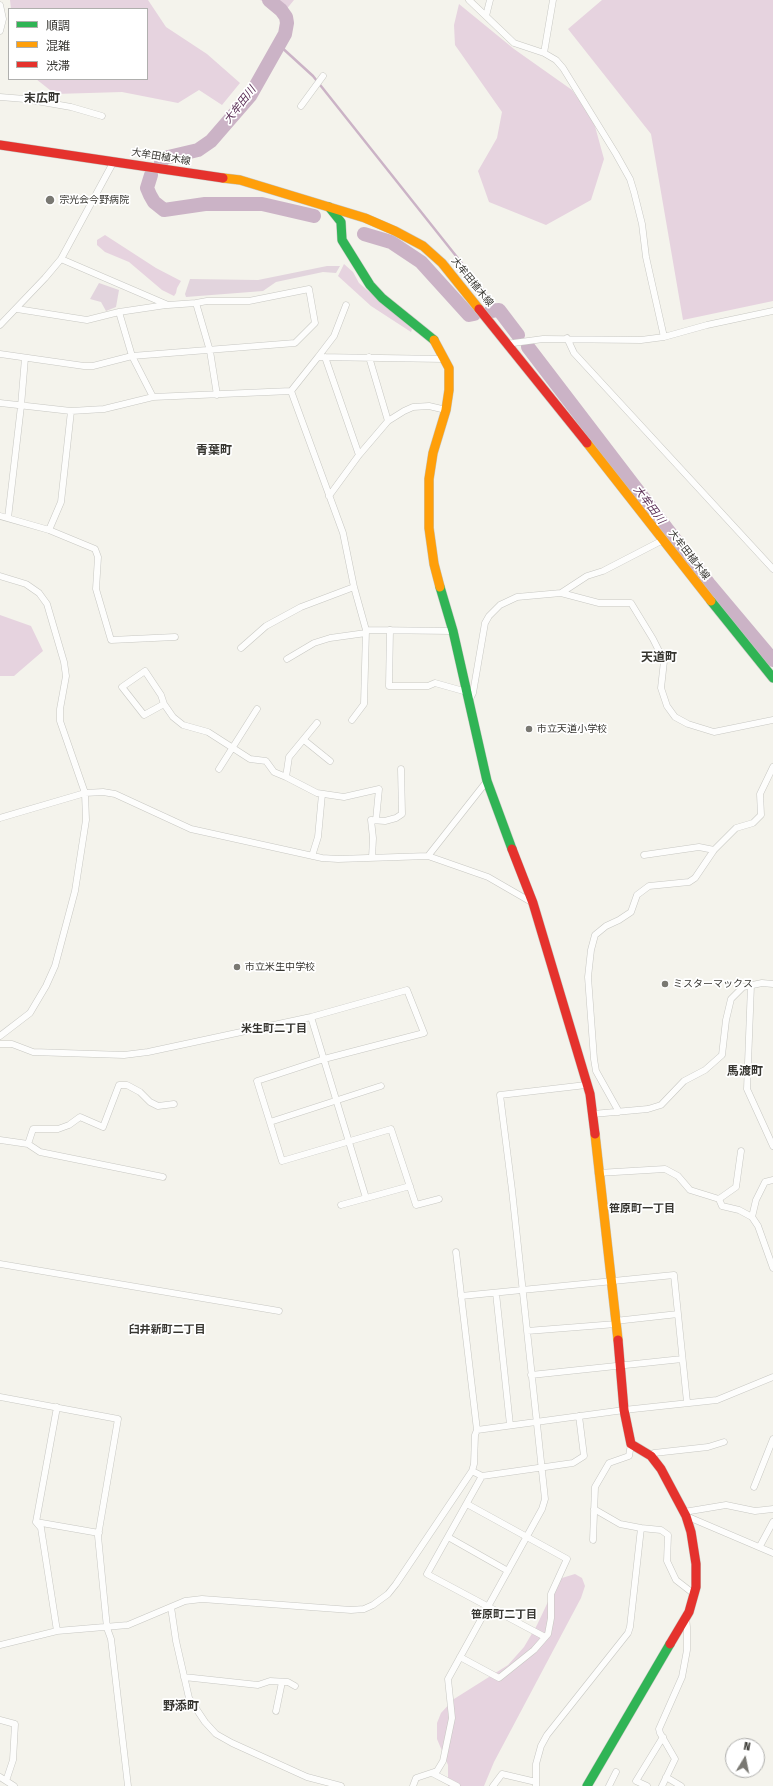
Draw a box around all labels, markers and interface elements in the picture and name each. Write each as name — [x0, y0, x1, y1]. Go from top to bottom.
legend — [8, 8, 148, 80]
text: 順調 — [46, 19, 70, 33]
text: 混雑 — [46, 39, 70, 53]
text: 渋滞 — [46, 59, 70, 73]
water label: 大牟田川 — [221, 84, 259, 126]
district label: 末広町 — [24, 92, 60, 106]
street label: 大牟田植木線 — [130, 146, 192, 168]
marker: 宗光会今野病院 — [44, 194, 56, 206]
place label: 宗光会今野病院 — [59, 194, 129, 206]
street label: 大牟田植木線 — [448, 255, 496, 309]
district label: 青葉町 — [196, 444, 232, 458]
water label: 大牟田川 — [630, 483, 668, 527]
street label: 大牟田植木線 — [666, 528, 712, 582]
district label: 天道町 — [641, 651, 677, 665]
place label: 市立天道小学校 — [537, 723, 607, 735]
marker: 市立天道小学校 — [524, 724, 534, 734]
place label: 市立米生中学校 — [245, 961, 315, 973]
marker: 市立米生中学校 — [232, 962, 242, 972]
place label: ミスターマックス — [673, 978, 753, 990]
marker: ミスターマックス — [660, 979, 670, 989]
district label: 米生町二丁目 — [241, 1022, 307, 1036]
district label: 馬渡町 — [727, 1065, 763, 1079]
district label: 笹原町一丁目 — [609, 1202, 675, 1216]
district label: 臼井新町二丁目 — [129, 1323, 205, 1337]
district label: 笹原町二丁目 — [471, 1608, 537, 1622]
district label: 野添町 — [163, 1700, 199, 1714]
north arrow — [725, 1738, 765, 1778]
text: N — [743, 1740, 751, 1754]

